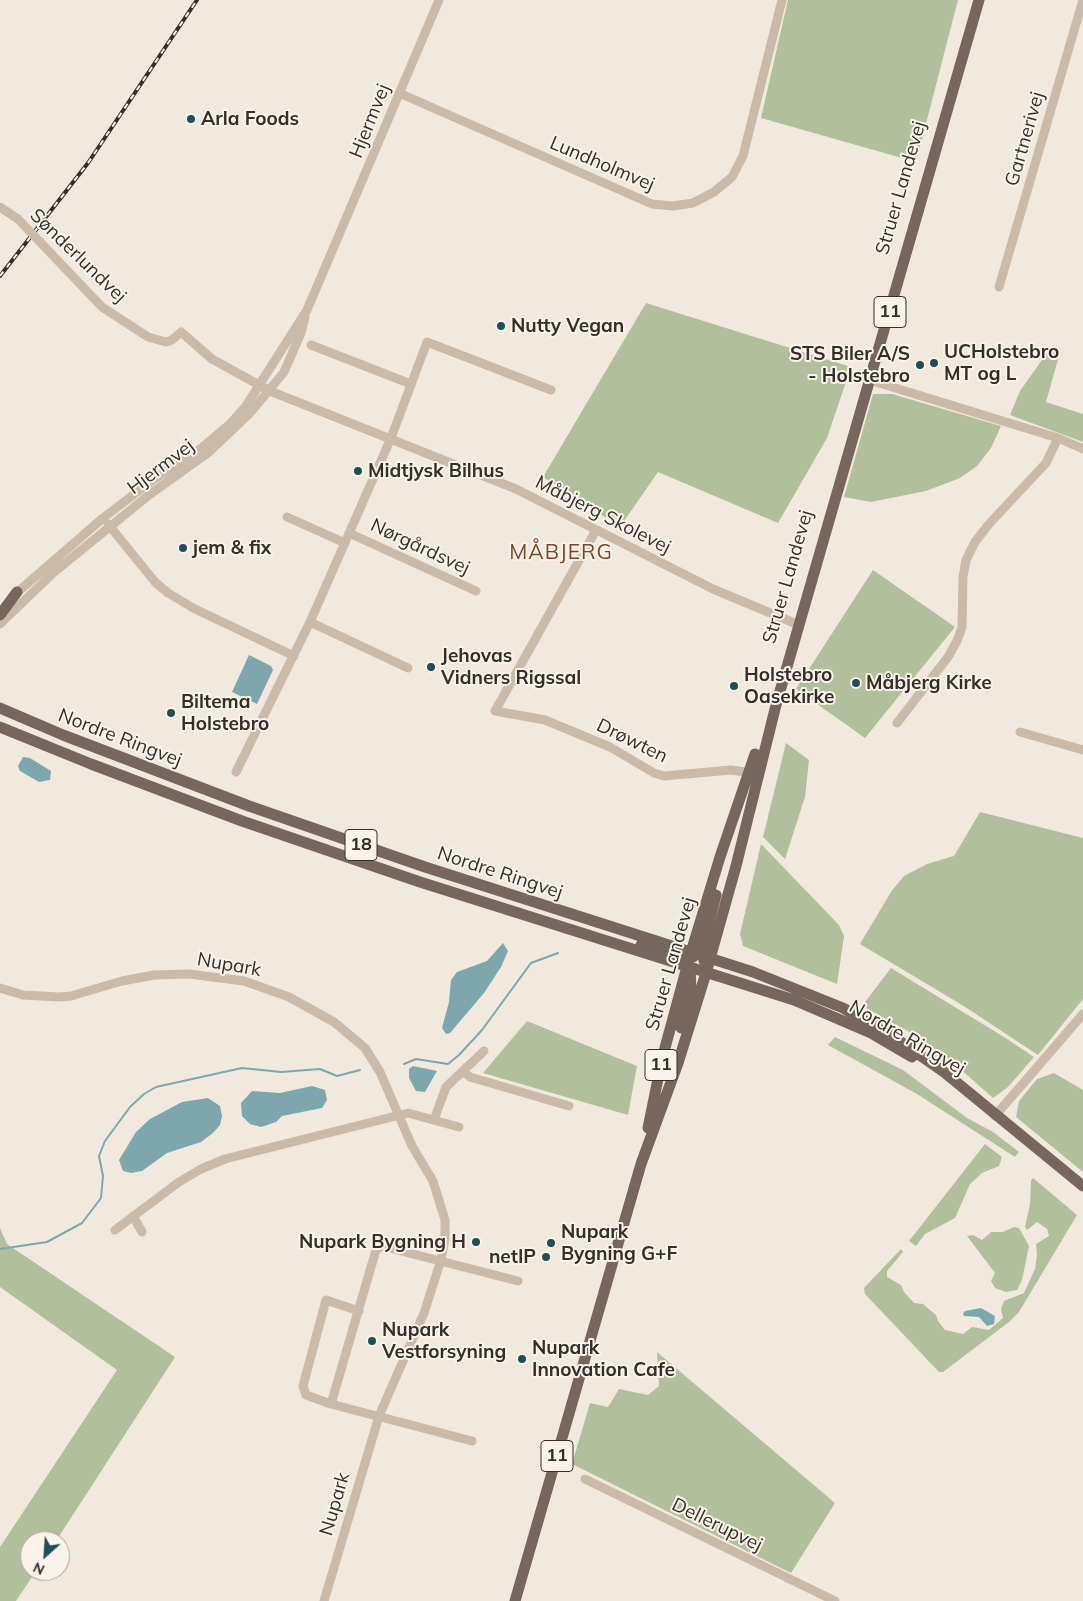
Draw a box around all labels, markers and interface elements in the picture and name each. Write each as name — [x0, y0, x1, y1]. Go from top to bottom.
street label: Hjermvej — [345, 81, 395, 161]
street label: Gartnerivej — [1001, 89, 1049, 189]
place label: Arla Foods — [201, 108, 299, 130]
marker: Arla Foods — [185, 113, 197, 125]
street label: Struer Landevej — [871, 119, 931, 257]
street label: Lundholmvej — [546, 132, 658, 196]
street label: Sønderlundvej — [25, 204, 131, 308]
road number: 11 — [874, 296, 906, 328]
place label: Nutty Vegan — [511, 315, 624, 337]
marker: Nutty Vegan — [495, 320, 507, 332]
place label: UCHolstebro MT og L — [944, 341, 1059, 385]
place label: STS Biler A/S - Holstebro — [790, 343, 910, 387]
marker: UCHolstebro MT og L — [928, 357, 940, 369]
marker: STS Biler A/S - Holstebro — [914, 359, 926, 371]
street label: Hjermvej — [123, 435, 199, 499]
place label: Midtjysk Bilhus — [368, 460, 504, 482]
marker: Midtjysk Bilhus — [352, 465, 364, 477]
street label: Måbjerg Skolevej — [531, 471, 675, 559]
street label: Struer Landevej — [758, 508, 818, 646]
street label: Nørgårdsvej — [367, 514, 473, 580]
place label: jem & fix — [193, 537, 271, 559]
district label: MÅBJERG — [508, 540, 614, 566]
marker: jem & fix — [177, 542, 189, 554]
place label: Jehovas Vidners Rigssal — [441, 645, 581, 689]
marker: Jehovas Vidners Rigssal — [425, 661, 437, 673]
place label: Holstebro Oasekirke — [744, 664, 834, 708]
place label: Måbjerg Kirke — [866, 672, 992, 694]
marker: Måbjerg Kirke — [850, 677, 862, 689]
marker: Holstebro Oasekirke — [728, 680, 740, 692]
place label: Biltema Holstebro — [181, 691, 269, 735]
street label: Nordre Ringvej — [55, 704, 185, 772]
marker: Biltema Holstebro — [165, 707, 177, 719]
street label: Drøwten — [593, 714, 671, 768]
road number: 18 — [345, 830, 377, 860]
street label: Nordre Ringvej — [434, 842, 566, 904]
street label: Struer Landevej — [641, 895, 701, 1033]
street label: Nupark — [195, 948, 263, 982]
street label: Nordre Ringvej — [845, 996, 969, 1080]
road number: 11 — [645, 1050, 677, 1080]
place label: Nupark Bygning G+F — [561, 1221, 677, 1265]
place label: Nupark Bygning H — [299, 1231, 466, 1253]
marker: Nupark Bygning H — [470, 1236, 482, 1248]
marker: Nupark Bygning G+F — [545, 1237, 557, 1249]
place label: netIP — [489, 1246, 536, 1268]
marker: netIP — [540, 1251, 552, 1263]
place label: Nupark Vestforsyning — [382, 1319, 506, 1363]
marker: Nupark Vestforsyning — [366, 1335, 378, 1347]
place label: Nupark Innovation Cafe — [532, 1337, 675, 1381]
marker: Nupark Innovation Cafe — [516, 1353, 528, 1365]
road number: 11 — [541, 1440, 573, 1472]
street label: Nupark — [315, 1470, 355, 1538]
street label: Dellerupvej — [668, 1493, 766, 1557]
north arrow — [20, 1531, 70, 1581]
text: N — [30, 1558, 48, 1579]

